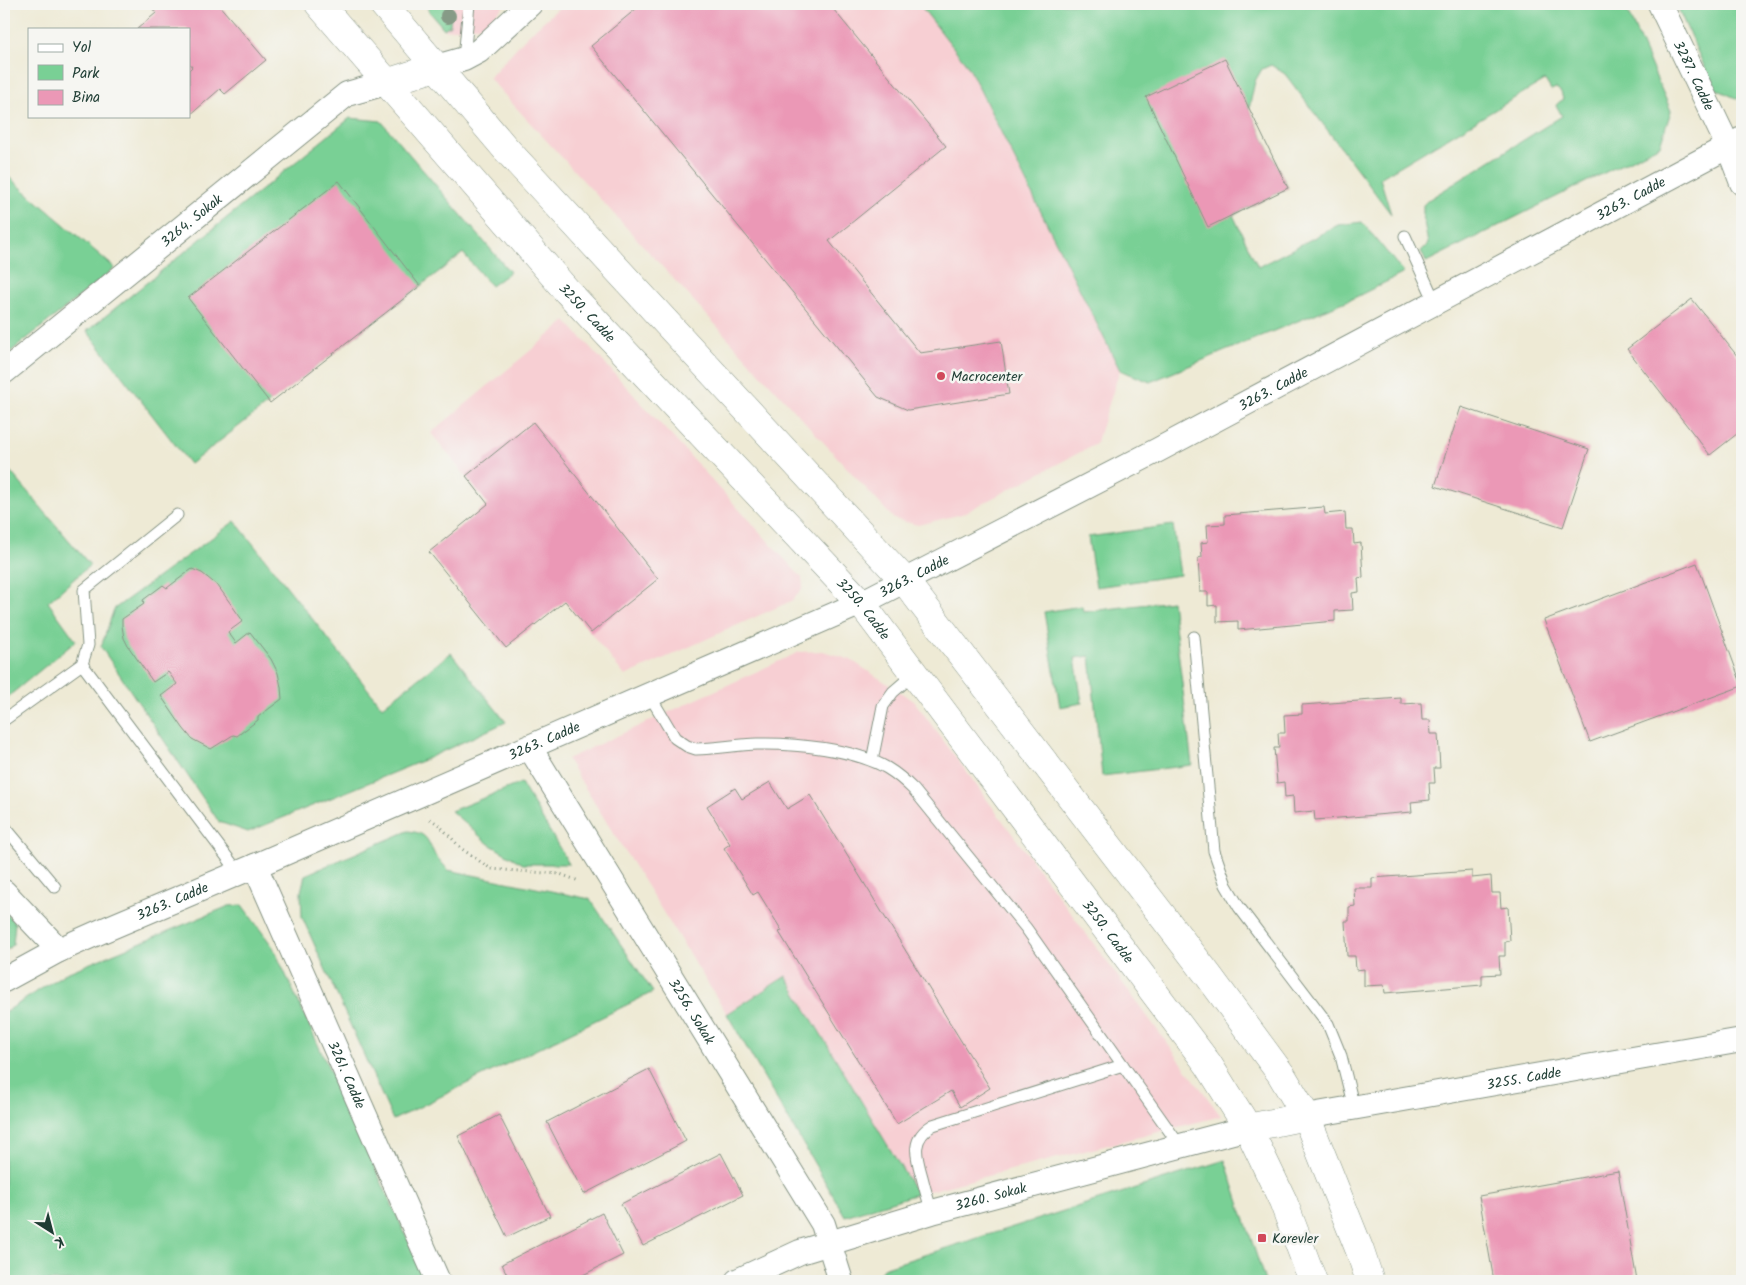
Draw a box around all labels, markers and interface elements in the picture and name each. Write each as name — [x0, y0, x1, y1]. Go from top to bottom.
legend — [28, 28, 190, 118]
text: Yol — [72, 36, 91, 60]
street label: 3287. Cadde — [1667, 37, 1720, 115]
text: Park — [72, 62, 100, 86]
text: Bina — [72, 86, 100, 110]
street label: 3263. Cadde — [1592, 171, 1670, 227]
street label: 3264. Sokak — [156, 189, 228, 253]
street label: 3250. Cadde — [553, 279, 621, 349]
street label: 3263. Cadde — [1235, 362, 1313, 417]
place label: Macrocenter — [951, 366, 1024, 388]
marker: Macrocenter — [935, 370, 947, 382]
street label: 3263. Cadde — [875, 549, 954, 604]
street label: 3250. Cadde — [831, 573, 896, 645]
street label: 3263. Cadde — [505, 716, 584, 767]
street label: 3263. Cadde — [133, 877, 213, 927]
street label: 3250. Cadde — [1076, 895, 1139, 969]
street label: 3256. Sokak — [662, 974, 720, 1049]
street label: 3261. Cadde — [321, 1037, 371, 1113]
street label: 3255. Cadde — [1485, 1062, 1564, 1096]
street label: 3260. Sokak — [953, 1177, 1030, 1217]
north arrow — [28, 1208, 78, 1258]
place label: Karevler — [1272, 1228, 1319, 1250]
text: K — [49, 1230, 69, 1253]
marker: Karevler — [1256, 1232, 1268, 1244]

